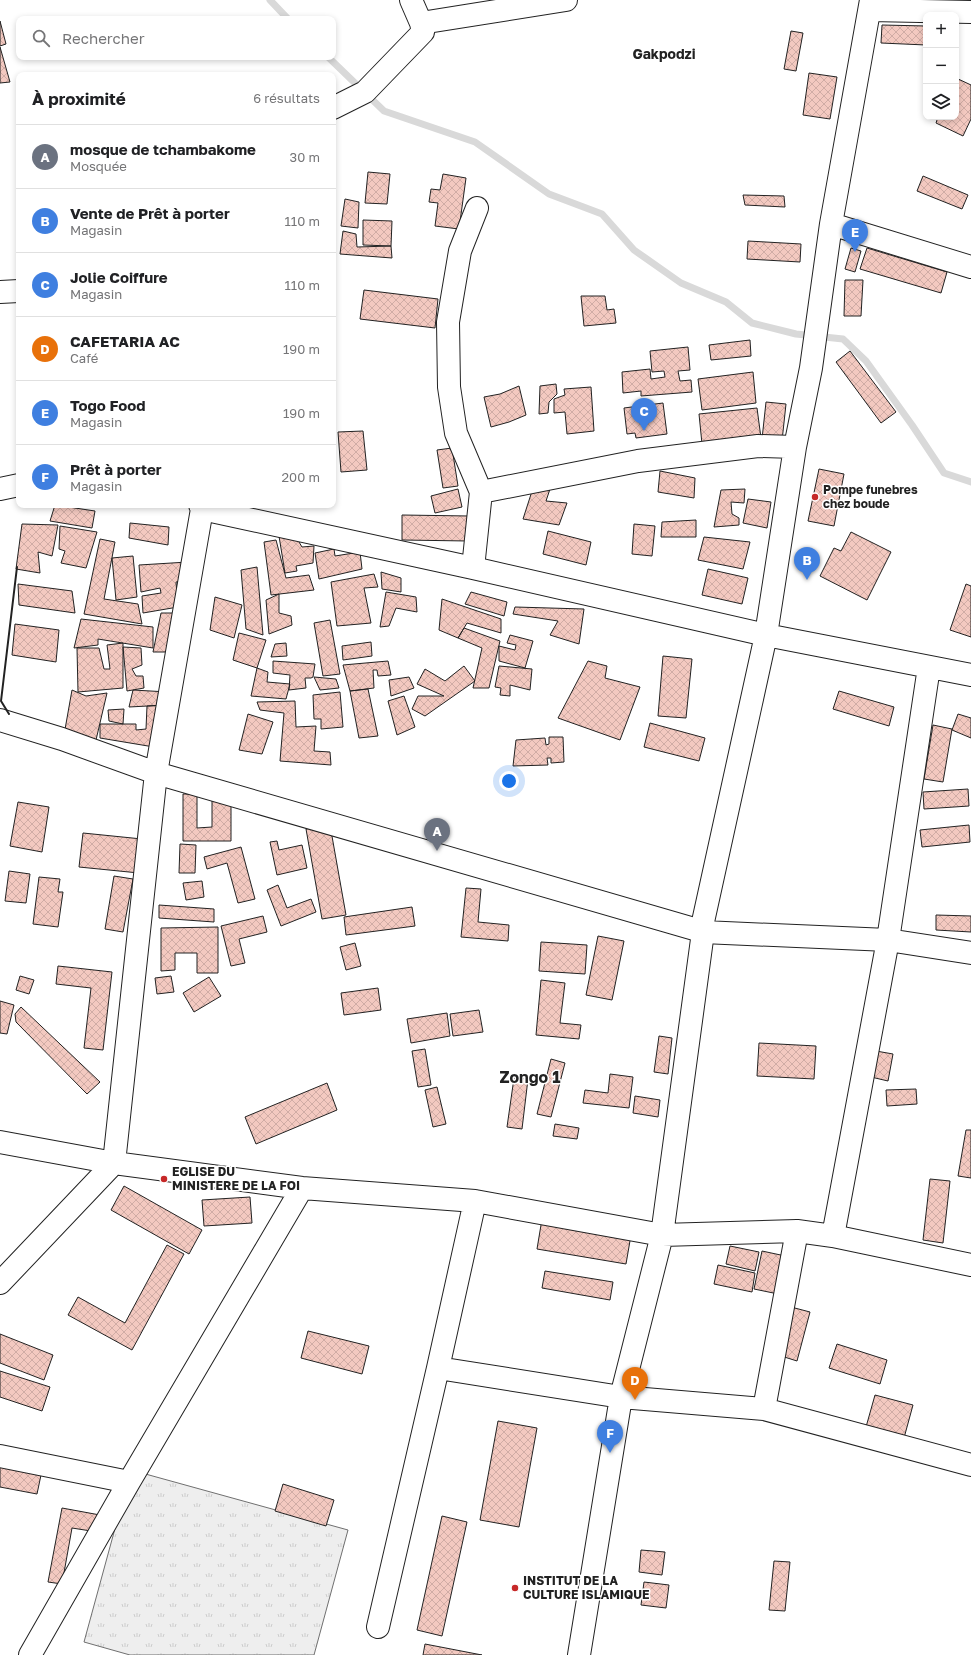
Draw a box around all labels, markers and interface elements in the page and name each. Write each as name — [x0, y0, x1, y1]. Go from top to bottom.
map controls — [923, 12, 959, 120]
button: + — [923, 12, 959, 48]
search box — [16, 16, 336, 60]
icon: search — [30, 27, 52, 49]
text: Rechercher — [62, 29, 145, 47]
district label: Gakpodzi — [632, 45, 696, 62]
button: − — [923, 48, 959, 84]
button: layers — [923, 84, 959, 120]
text: À proximité — [32, 88, 126, 109]
text: 6 résultats — [253, 90, 320, 106]
text: mosque de tchambakome — [70, 140, 256, 158]
text: A — [40, 149, 50, 165]
text: 30 m — [290, 149, 320, 165]
text: Mosquée — [70, 158, 127, 174]
text: Vente de Prêt à porter — [70, 204, 230, 222]
text: B — [40, 213, 50, 229]
text: 110 m — [285, 213, 320, 229]
pin: E — [842, 219, 868, 252]
text: Magasin — [70, 222, 122, 238]
text: Jolie Coiffure — [70, 268, 168, 286]
text: C — [40, 277, 50, 293]
text: 110 m — [285, 277, 320, 293]
text: Magasin — [70, 286, 122, 302]
text: CAFETARIA AC — [70, 332, 180, 350]
text: D — [40, 341, 50, 357]
text: 190 m — [283, 341, 320, 357]
text: Café — [70, 350, 98, 366]
text: Togo Food — [70, 396, 146, 414]
pin: C — [631, 398, 657, 431]
text: E — [41, 405, 49, 421]
text: 190 m — [283, 405, 320, 421]
text: Magasin — [70, 414, 122, 430]
text: Prêt à porter — [70, 460, 162, 478]
text: F — [41, 469, 49, 485]
text: 200 m — [282, 469, 320, 485]
text: Magasin — [70, 478, 122, 494]
place label: Pompe funebres chez boude — [823, 482, 918, 511]
marker: Pompe funebres chez boude — [810, 492, 820, 502]
pin: B — [794, 547, 820, 580]
your location — [499, 771, 519, 791]
pin: A — [424, 818, 450, 851]
district label: Zongo 1 — [500, 1067, 560, 1087]
place label: EGLISE DU MINISTERE DE LA FOI — [172, 1164, 300, 1193]
marker: EGLISE DU MINISTERE DE LA FOI — [159, 1174, 169, 1184]
pin: D — [622, 1367, 648, 1400]
pin: F — [597, 1420, 623, 1453]
place label: INSTITUT DE LA CULTURE ISLAMIQUE — [523, 1573, 650, 1602]
marker: INSTITUT DE LA CULTURE ISLAMIQUE — [510, 1583, 520, 1593]

